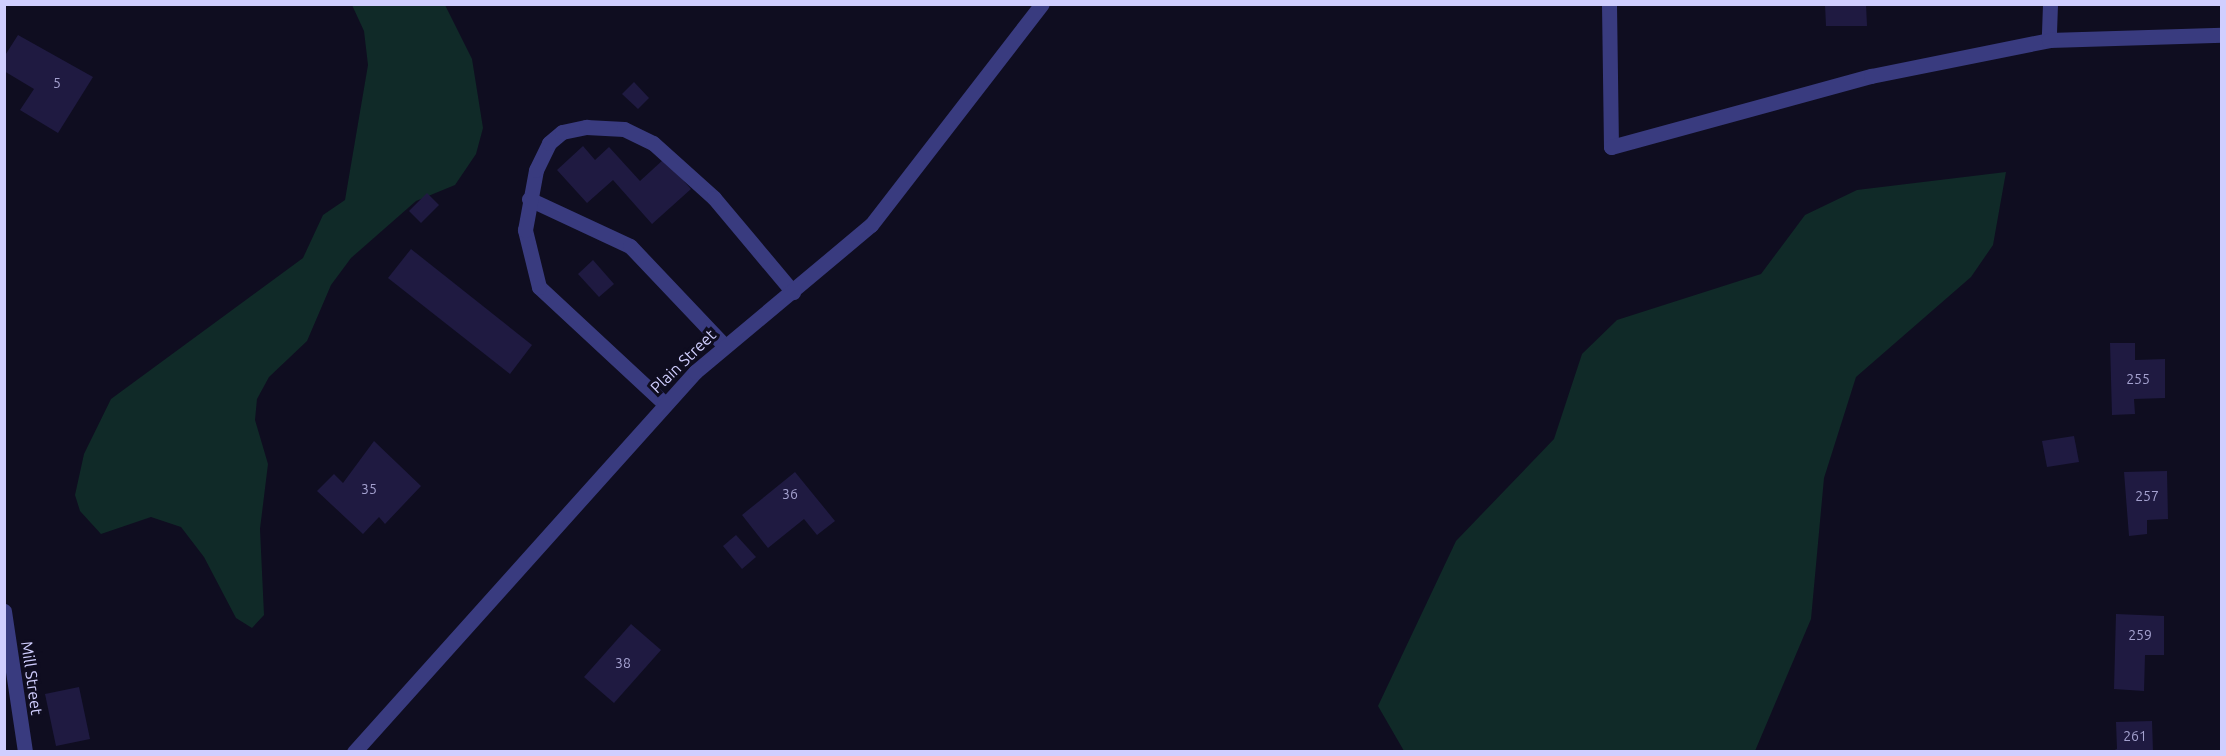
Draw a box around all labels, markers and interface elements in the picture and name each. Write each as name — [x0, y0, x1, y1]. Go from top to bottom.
house number: 5 — [53, 75, 61, 91]
street label: Plain Street — [646, 325, 720, 397]
house number: 255 — [2126, 371, 2150, 387]
house number: 35 — [361, 481, 377, 497]
house number: 36 — [782, 486, 798, 502]
house number: 257 — [2135, 488, 2159, 504]
house number: 259 — [2128, 627, 2152, 643]
street label: Mill Street — [17, 640, 47, 716]
house number: 38 — [615, 655, 631, 671]
house number: 261 — [2123, 728, 2147, 744]

